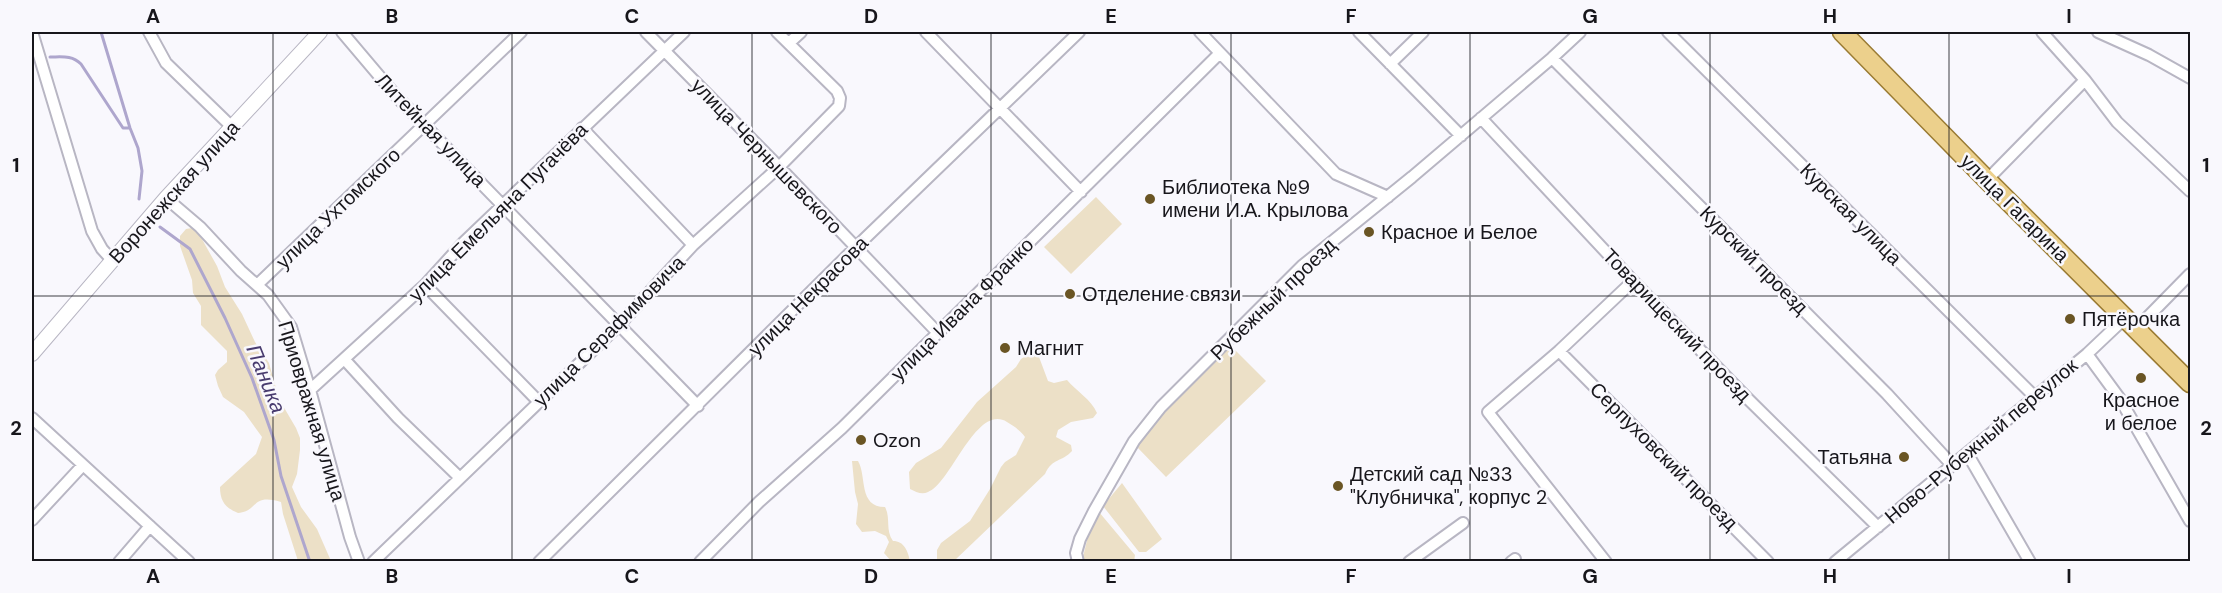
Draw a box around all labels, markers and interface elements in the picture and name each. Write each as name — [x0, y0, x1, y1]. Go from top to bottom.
text: A — [146, 3, 160, 29]
text: B — [386, 3, 398, 29]
text: C — [625, 3, 639, 29]
text: D — [864, 3, 878, 29]
text: E — [1105, 3, 1117, 29]
text: F — [1345, 3, 1357, 29]
text: G — [1582, 3, 1598, 29]
text: H — [1823, 3, 1837, 29]
text: I — [2066, 3, 2072, 29]
street label: Литейная улица — [370, 67, 493, 193]
street label: улица Чернышевского — [686, 73, 848, 239]
street label: Воронежская улица — [103, 114, 246, 269]
street label: улица Емельяна Пугачёва — [403, 116, 594, 307]
street label: улица Ухтомского — [270, 142, 406, 274]
street label: улица Гагарина — [1955, 148, 2076, 269]
text: 1 — [12, 152, 20, 178]
text: 1 — [2202, 152, 2210, 178]
street label: Курская улица — [1794, 157, 1908, 271]
place label: Библиотека №9 имени И.А. Крылова — [1162, 174, 1349, 223]
marker: Библиотека №9 имени И.А. Крылова — [1143, 192, 1157, 206]
street label: Курский проезд — [1694, 200, 1814, 320]
place label: Красное и Белое — [1381, 219, 1538, 245]
marker: Красное и Белое — [1362, 225, 1376, 239]
street label: улица Некрасова — [742, 230, 874, 362]
street label: улица Ивана Франко — [885, 232, 1039, 386]
street label: Рубежный проезд — [1205, 232, 1342, 366]
street label: Товарищеский проезд — [1597, 243, 1757, 407]
street label: улица Серафимовича — [528, 249, 691, 412]
place label: Отделение связи — [1082, 281, 1241, 307]
marker: Отделение связи — [1063, 287, 1077, 301]
place label: Пятёрочка — [2082, 306, 2181, 332]
marker: Пятёрочка — [2063, 312, 2077, 326]
street label: Приовражная улица — [272, 318, 352, 505]
place label: Магнит — [1017, 335, 1084, 361]
water label: Паника — [240, 341, 292, 417]
marker: Магнит — [998, 341, 1012, 355]
street label: Ново-Рубежный переулок — [1879, 352, 2083, 529]
marker: Красное и белое — [2134, 371, 2148, 385]
street label: Серпуховский проезд — [1584, 376, 1744, 536]
place label: Красное и белое — [2102, 387, 2180, 436]
text: 2 — [10, 415, 22, 441]
text: 2 — [2200, 415, 2212, 441]
place label: Ozon — [873, 427, 921, 453]
marker: Ozon — [854, 433, 868, 447]
place label: Татьяна — [1817, 444, 1893, 470]
marker: Татьяна — [1897, 450, 1911, 464]
place label: Детский сад №33 "Клубничка", корпус 2 — [1350, 461, 1547, 510]
marker: Детский сад №33 "Клубничка", корпус 2 — [1331, 479, 1345, 493]
text: A — [146, 563, 160, 589]
text: B — [386, 563, 398, 589]
text: C — [625, 563, 639, 589]
text: D — [864, 563, 878, 589]
text: E — [1105, 563, 1117, 589]
text: F — [1345, 563, 1357, 589]
text: G — [1582, 563, 1598, 589]
text: H — [1823, 563, 1837, 589]
text: I — [2066, 563, 2072, 589]

